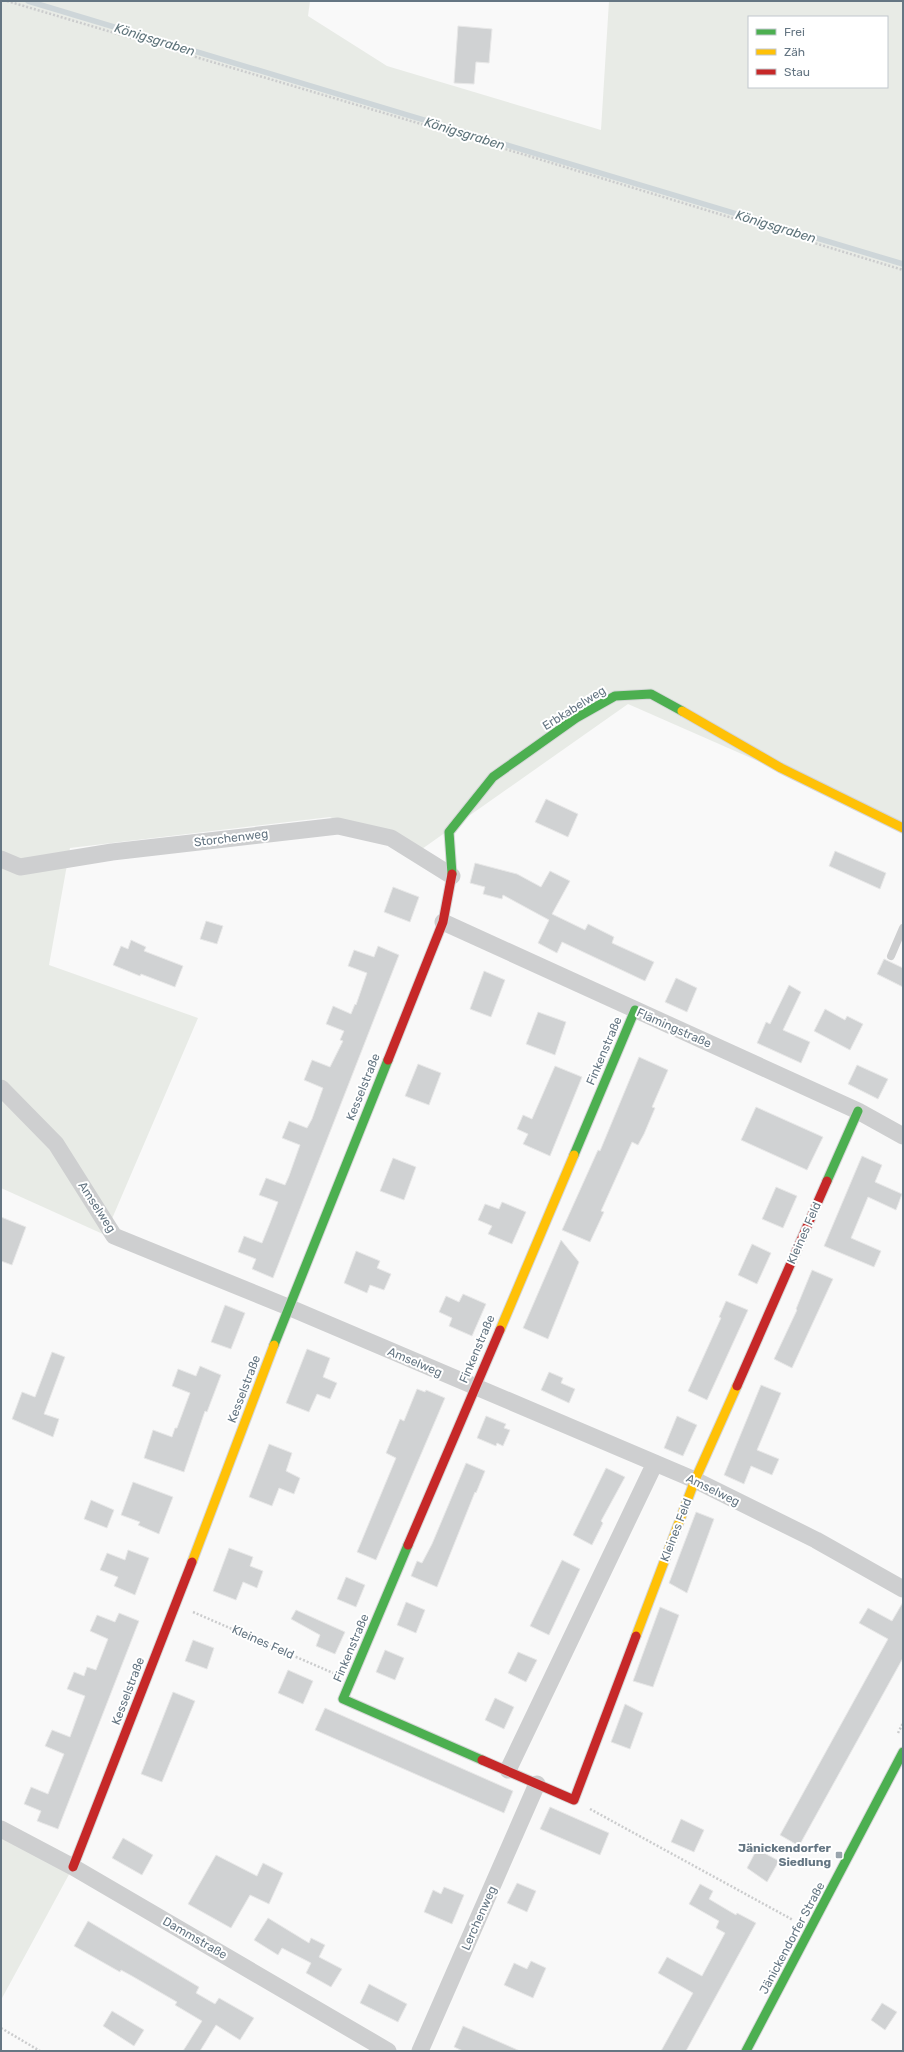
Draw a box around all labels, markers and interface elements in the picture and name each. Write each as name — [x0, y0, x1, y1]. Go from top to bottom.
legend — [748, 16, 888, 88]
water label: Königsgraben — [113, 20, 197, 60]
text: Frei — [784, 25, 805, 39]
text: Zäh — [784, 45, 805, 59]
text: Stau — [784, 65, 810, 79]
water label: Königsgraben — [423, 114, 507, 154]
water label: Königsgraben — [734, 207, 818, 247]
street label: Erbkabelweg — [540, 683, 608, 733]
street label: Storchenweg — [193, 827, 269, 849]
street label: Flämingstraße — [635, 1005, 714, 1051]
street label: Finkenstraße — [583, 1015, 625, 1087]
street label: Kesselstraße — [343, 1051, 383, 1123]
street label: Amselweg — [75, 1179, 119, 1235]
street label: Kleines Feld — [784, 1200, 824, 1266]
street label: Finkenstraße — [456, 1313, 498, 1385]
street label: Amselweg — [386, 1344, 444, 1380]
street label: Kesselstraße — [225, 1353, 263, 1425]
street label: Amselweg — [684, 1471, 742, 1509]
street label: Kleines Feld — [658, 1496, 694, 1564]
street label: Finkenstraße — [330, 1612, 372, 1684]
street label: Kleines Feld — [230, 1622, 296, 1662]
street label: Kesselstraße — [109, 1655, 147, 1727]
place label: Jänickendorfer Siedlung — [738, 1841, 832, 1869]
marker: Jänickendorfer Siedlung — [834, 1850, 844, 1860]
street label: Jänickendorfer Straße — [756, 1879, 828, 1996]
street label: Lerchenweg — [459, 1884, 499, 1952]
street label: Dammstraße — [160, 1914, 230, 1962]

